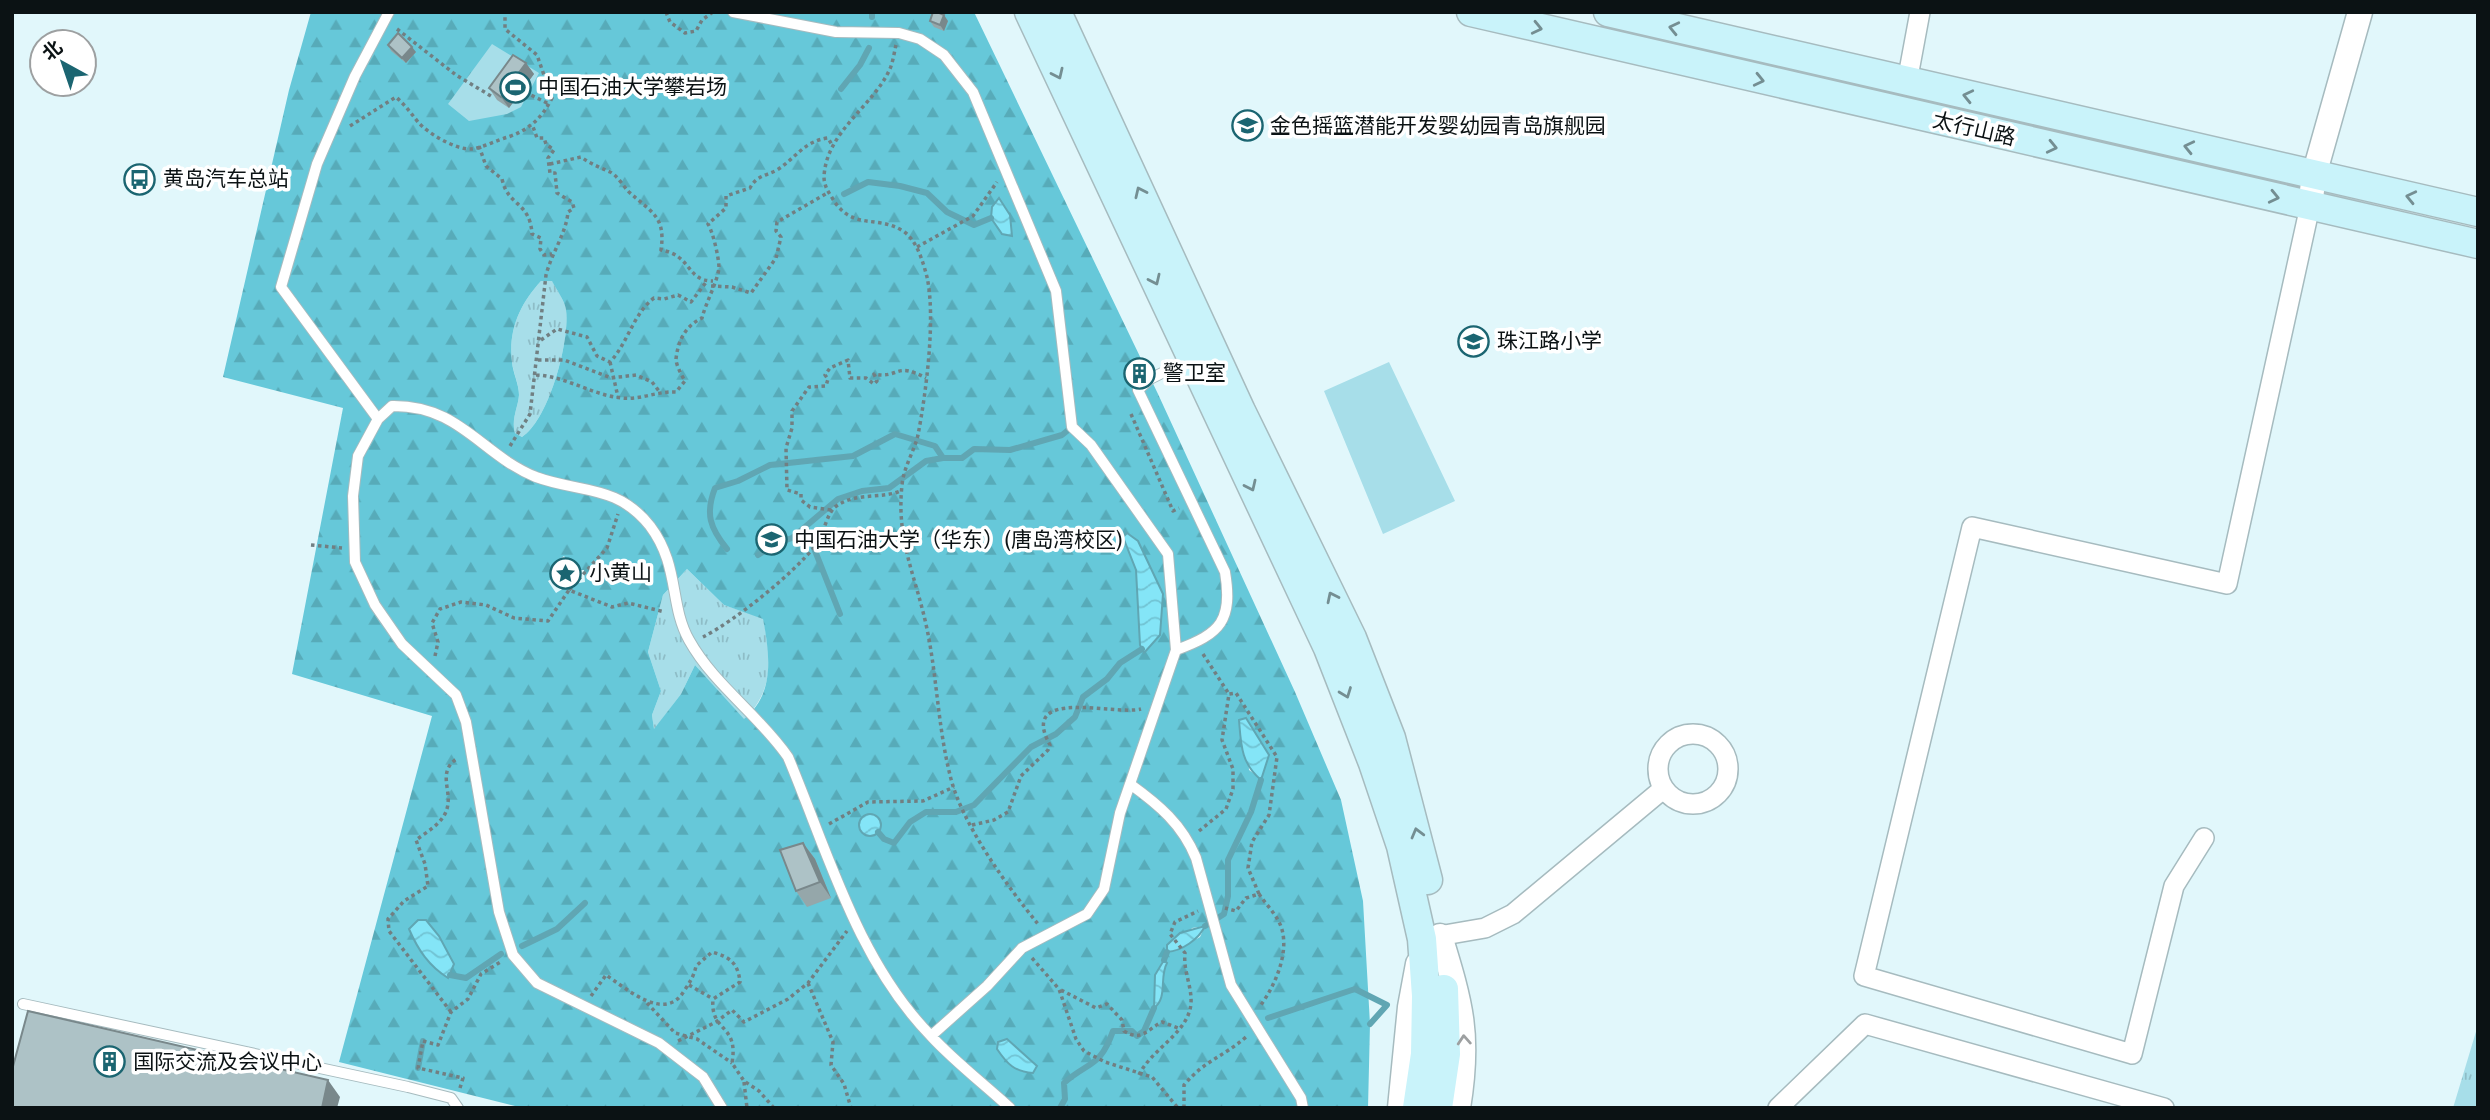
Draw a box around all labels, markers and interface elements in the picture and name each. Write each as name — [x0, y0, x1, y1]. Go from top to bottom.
one-way arrow — [1531, 20, 1543, 34]
one-way arrow — [1669, 21, 1681, 36]
north arrow — [28, 28, 98, 98]
text: 北 — [35, 32, 68, 66]
one-way arrow — [1050, 67, 1064, 79]
place label: 中国石油大学攀岩场 — [538, 69, 727, 100]
sports icon: 中国石油大学攀岩场 — [498, 70, 532, 104]
one-way arrow — [1752, 72, 1764, 86]
one-way arrow — [1962, 89, 1974, 104]
street label: 太行山路 — [1930, 102, 2019, 151]
place label: 金色摇篮潜能开发婴幼园青岛旗舰园 — [1270, 108, 1606, 139]
school or university icon: 金色摇篮潜能开发婴幼园青岛旗舰园 — [1230, 109, 1264, 143]
one-way arrow — [2046, 139, 2058, 153]
one-way arrow — [2183, 141, 2195, 155]
place label: 黄岛汽车总站 — [163, 161, 289, 192]
bus stop icon: 黄岛汽车总站 — [123, 162, 157, 196]
one-way arrow — [1134, 187, 1148, 200]
one-way arrow — [2268, 189, 2280, 204]
one-way arrow — [2405, 191, 2417, 206]
one-way arrow — [1147, 273, 1161, 285]
place label: 珠江路小学 — [1497, 323, 1602, 354]
school or university icon: 珠江路小学 — [1457, 324, 1491, 358]
place label: 警卫室 — [1163, 355, 1226, 386]
building icon: 警卫室 — [1123, 356, 1157, 390]
one-way arrow — [1243, 479, 1257, 491]
place label: 中国石油大学（华东）(唐岛湾校区) — [794, 522, 1123, 553]
school or university icon: 中国石油大学（华东）(唐岛湾校区) — [754, 523, 788, 557]
place label: 小黄山 — [589, 555, 652, 586]
place icon: 小黄山 — [549, 556, 583, 590]
one-way arrow — [1326, 592, 1340, 604]
one-way arrow — [1337, 686, 1351, 698]
one-way arrow — [1411, 828, 1426, 840]
one-way arrow — [1457, 1034, 1472, 1045]
place label: 国际交流及会议中心 — [133, 1044, 322, 1075]
building icon: 国际交流及会议中心 — [93, 1045, 127, 1079]

